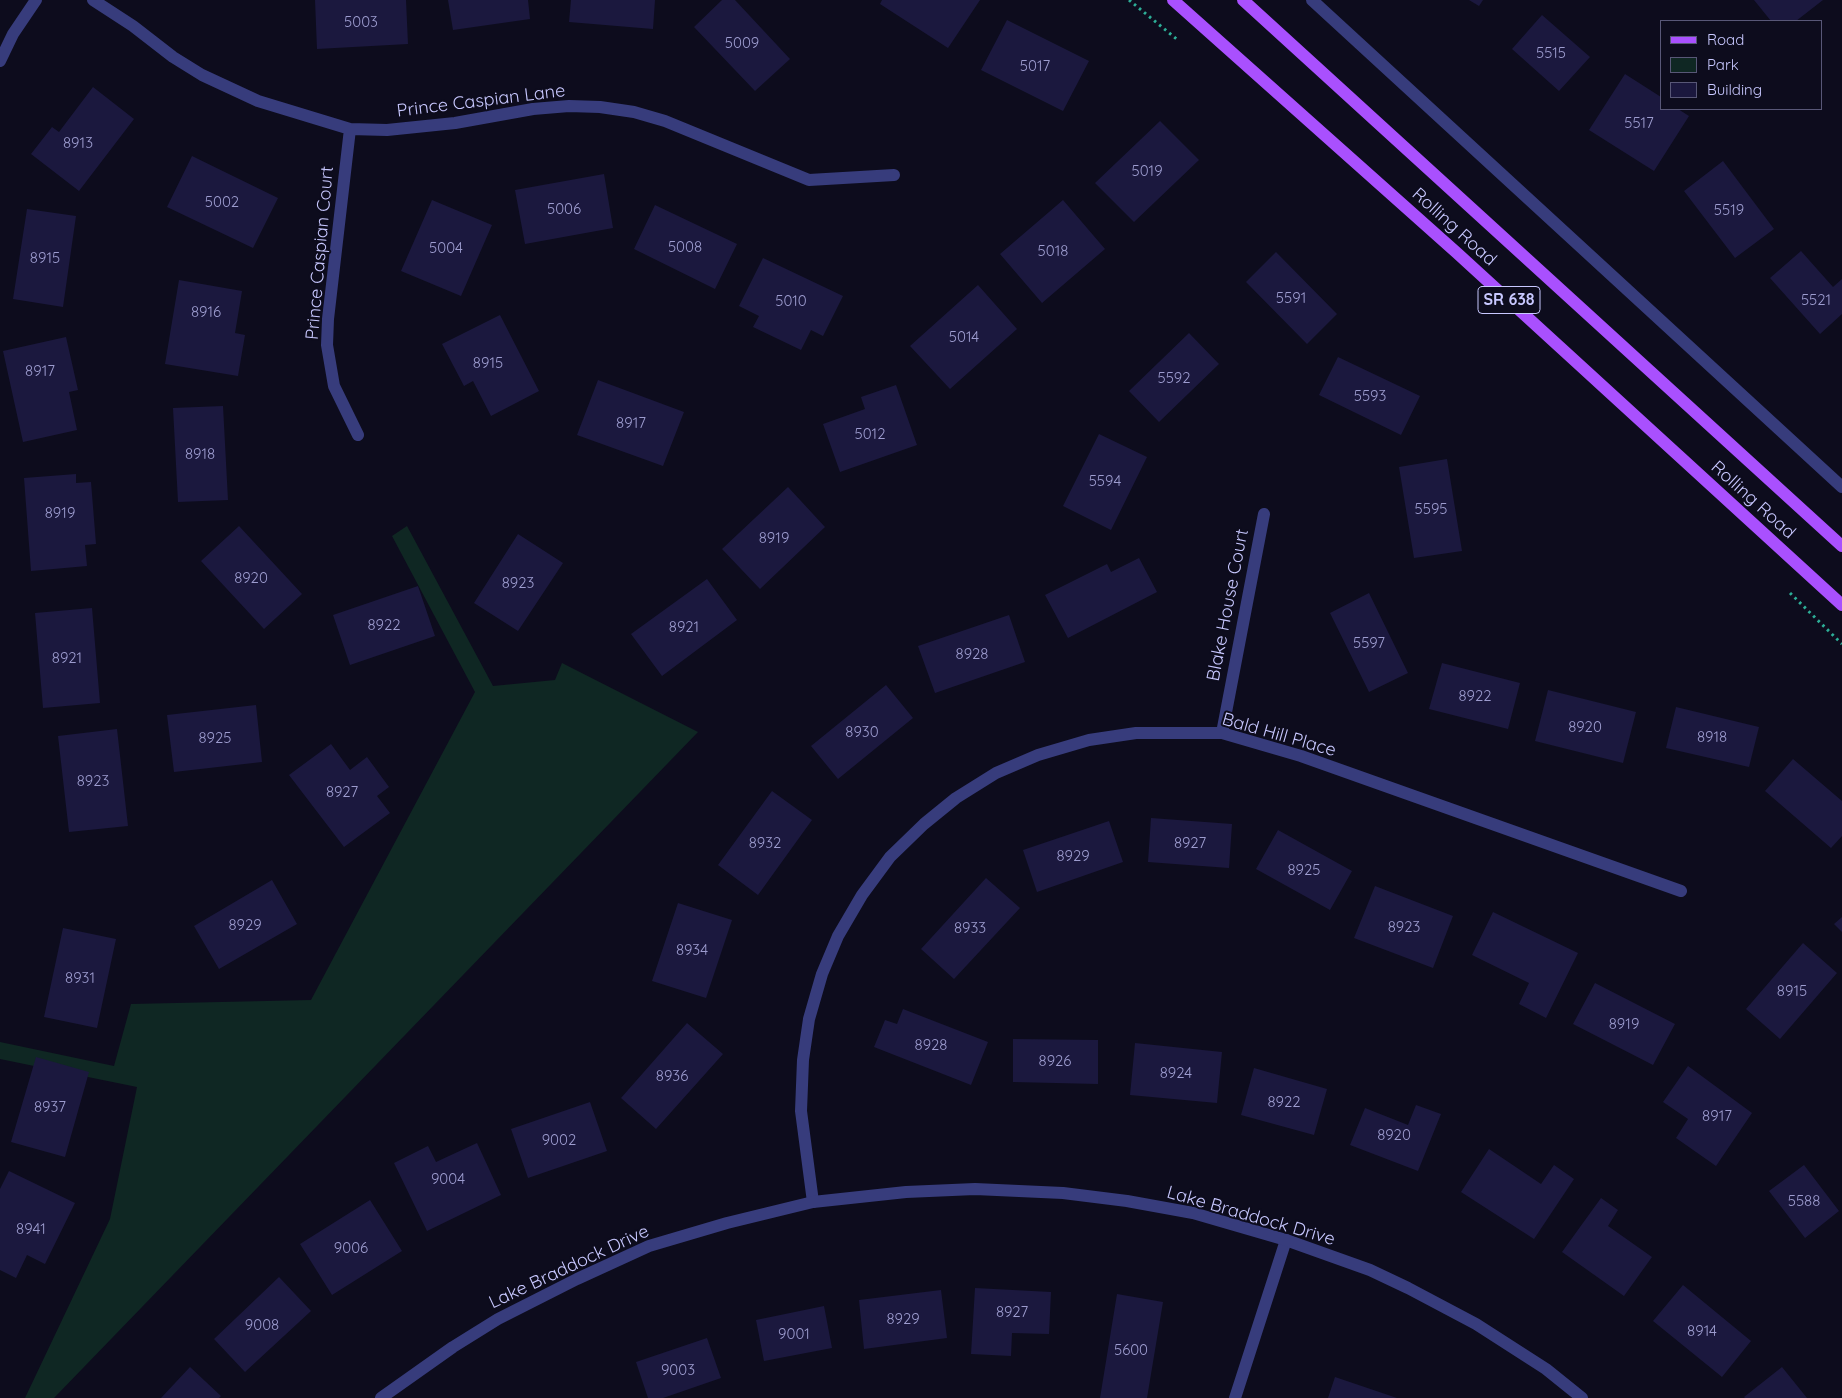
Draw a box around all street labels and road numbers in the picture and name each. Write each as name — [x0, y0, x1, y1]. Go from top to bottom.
street label: Prince Caspian Lane — [396, 80, 566, 122]
street label: Prince Caspian Court — [302, 165, 338, 341]
street label: Rolling Road — [1407, 183, 1501, 271]
road number: SR 638 — [1478, 286, 1540, 314]
street label: Rolling Road — [1706, 456, 1800, 544]
street label: Blake House Court — [1203, 527, 1253, 683]
street label: Bald Hill Place — [1219, 708, 1339, 762]
street label: Lake Braddock Drive — [1164, 1182, 1338, 1250]
street label: Lake Braddock Drive — [486, 1220, 652, 1314]

